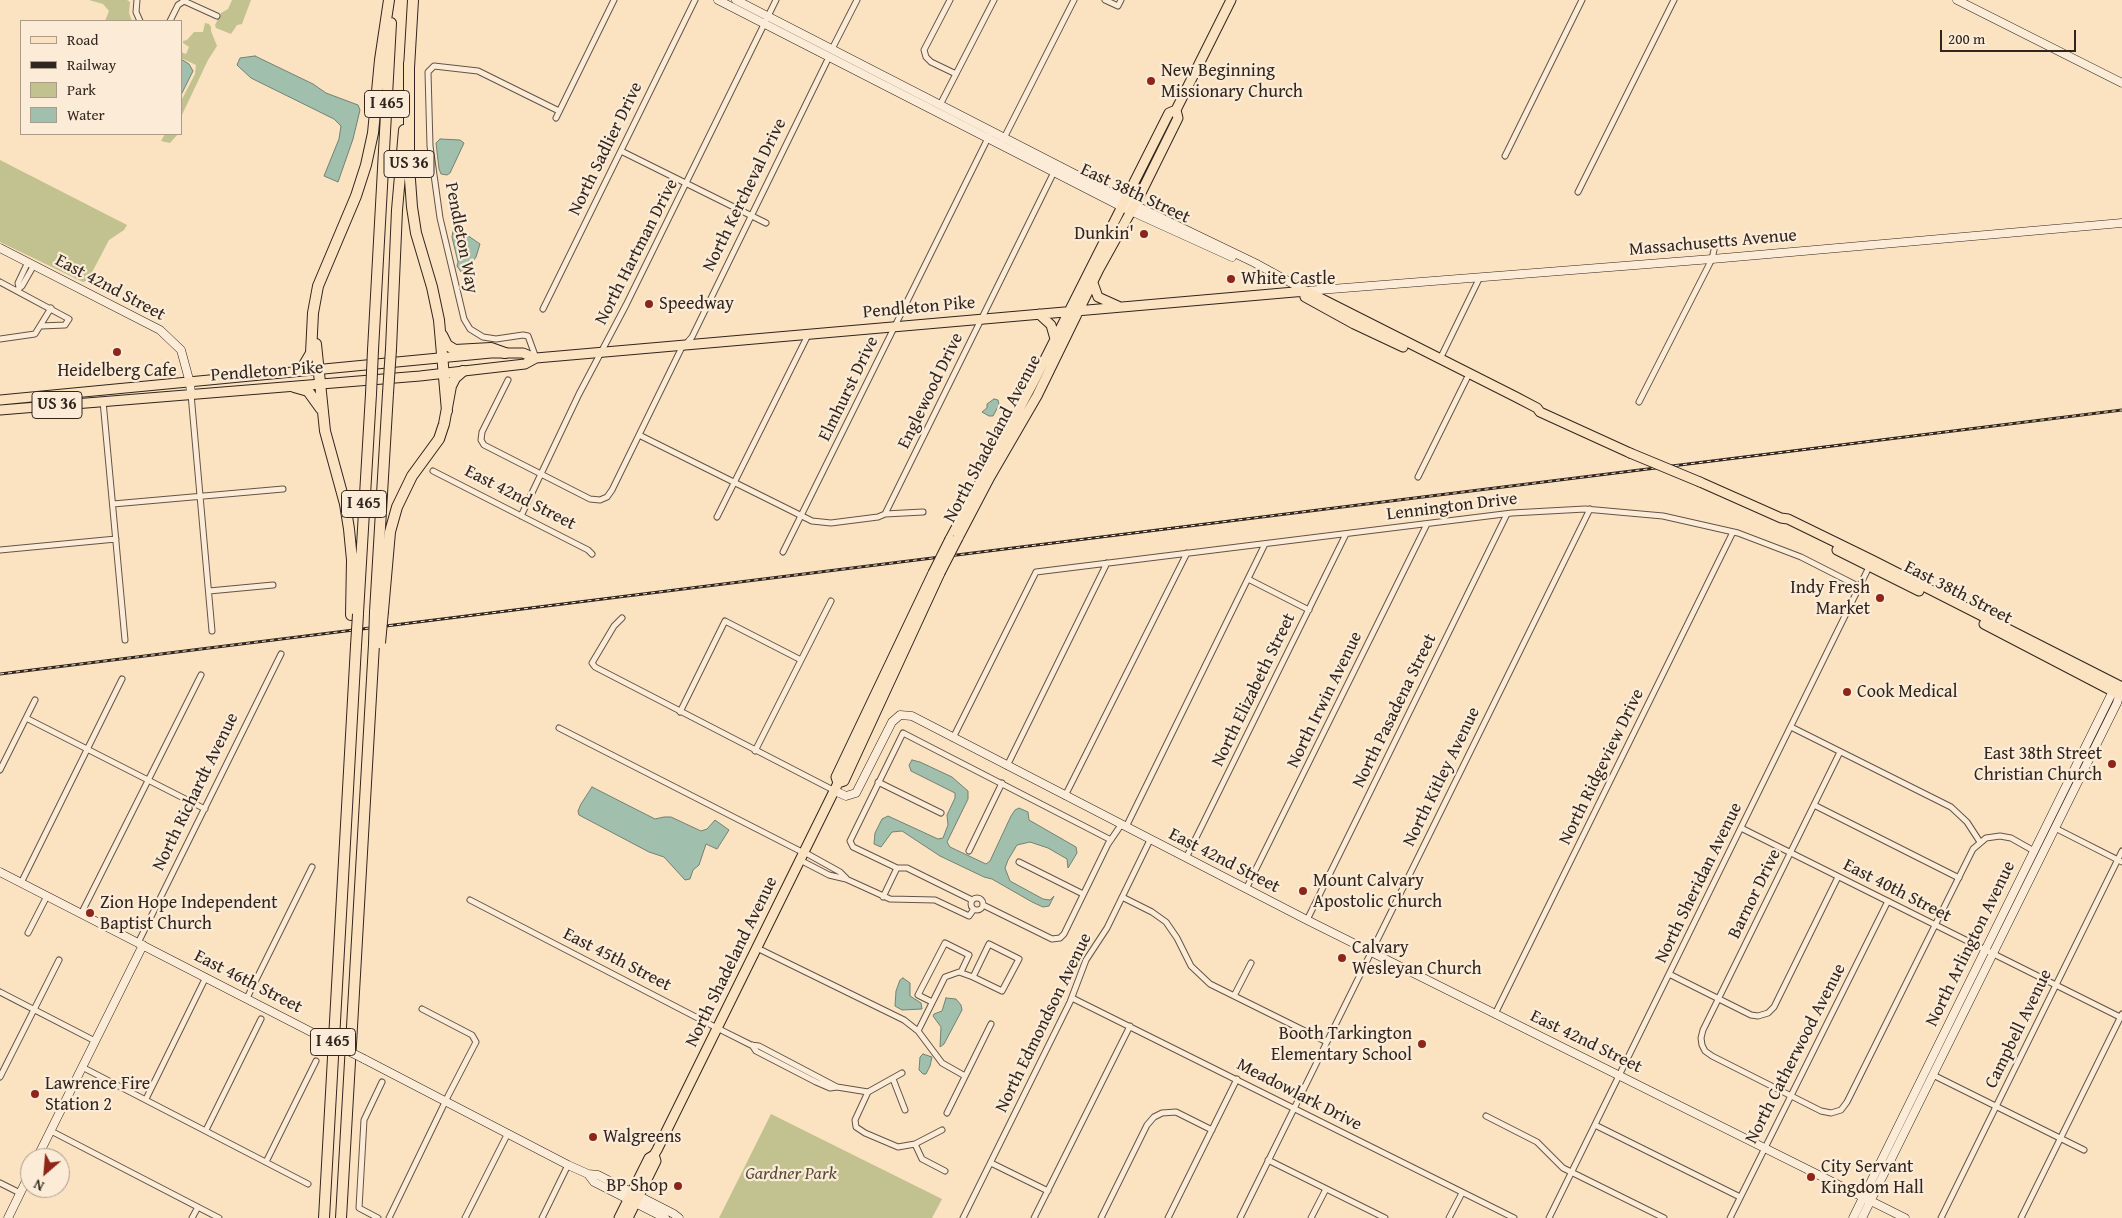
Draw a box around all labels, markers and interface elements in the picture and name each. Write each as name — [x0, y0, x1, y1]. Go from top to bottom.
legend — [20, 20, 182, 135]
scale bar — [1942, 20, 2078, 52]
text: 200 m — [1948, 28, 1985, 49]
text: Road — [67, 29, 98, 50]
text: Railway — [67, 54, 116, 75]
place label: New Beginning Missionary Church — [1161, 60, 1303, 102]
marker: New Beginning Missionary Church — [1145, 75, 1157, 87]
text: Park — [67, 79, 96, 100]
street label: North Sadlier Drive — [564, 79, 648, 219]
road number: I 465 — [364, 90, 410, 118]
text: Water — [67, 104, 105, 125]
street label: North Kercheval Drive — [699, 115, 791, 275]
road number: US 36 — [384, 150, 434, 178]
street label: East 38th Street — [1077, 159, 1193, 229]
street label: North Hartman Drive — [591, 176, 683, 328]
street label: Pendleton Way — [440, 180, 482, 296]
place label: Dunkin' — [1074, 223, 1134, 245]
street label: Massachusetts Avenue — [1628, 225, 1798, 261]
marker: Dunkin' — [1138, 228, 1150, 240]
street label: East 42nd Street — [51, 250, 169, 326]
place label: White Castle — [1241, 268, 1336, 290]
marker: White Castle — [1225, 273, 1237, 285]
street label: Pendleton Pike — [862, 292, 976, 324]
place label: Speedway — [659, 293, 734, 315]
marker: Speedway — [643, 298, 655, 310]
street label: Englewood Drive — [894, 329, 968, 453]
street label: Elmhurst Drive — [814, 333, 884, 445]
marker: Heidelberg Cafe — [111, 346, 123, 358]
street label: North Shadeland Avenue — [940, 351, 1046, 527]
street label: Pendleton Pike — [210, 357, 324, 387]
place label: Heidelberg Cafe — [57, 360, 177, 382]
road number: US 36 — [32, 392, 82, 418]
street label: East 42nd Street — [461, 461, 579, 535]
street label: Lennington Drive — [1385, 488, 1519, 526]
road number: I 465 — [342, 490, 386, 518]
street label: East 38th Street — [1900, 557, 2016, 629]
place label: Indy Fresh Market — [1790, 577, 1870, 620]
marker: Indy Fresh Market — [1874, 592, 1886, 604]
street label: North Elizabeth Street — [1207, 610, 1301, 770]
street label: North Irwin Avenue — [1283, 628, 1367, 772]
street label: North Pasadena Street — [1348, 630, 1442, 792]
place label: Cook Medical — [1857, 681, 1958, 703]
street label: North Ridgeview Drive — [1555, 686, 1649, 848]
marker: Cook Medical — [1841, 686, 1853, 698]
street label: North Kitley Avenue — [1399, 704, 1485, 850]
street label: North Richardt Avenue — [148, 710, 244, 874]
place label: East 38th Street Christian Church — [1974, 743, 2102, 786]
marker: East 38th Street Christian Church — [2106, 758, 2118, 770]
street label: North Sheridan Avenue — [1651, 799, 1747, 967]
street label: East 42nd Street — [1165, 824, 1283, 898]
street label: Barnor Drive — [1724, 846, 1786, 942]
street label: East 40th Street — [1839, 855, 1955, 927]
street label: North Arlington Avenue — [1922, 858, 2020, 1030]
place label: Mount Calvary Apostolic Church — [1313, 870, 1442, 912]
street label: North Shadeland Avenue — [681, 873, 783, 1051]
marker: Mount Calvary Apostolic Church — [1297, 885, 1309, 897]
place label: Zion Hope Independent Baptist Church — [100, 892, 278, 934]
marker: Zion Hope Independent Baptist Church — [84, 907, 96, 919]
street label: East 45th Street — [559, 924, 675, 996]
street label: North Edmondson Avenue — [991, 930, 1097, 1116]
place label: Calvary Wesleyan Church — [1352, 937, 1482, 980]
street label: East 46th Street — [190, 946, 306, 1018]
marker: Calvary Wesleyan Church — [1336, 952, 1348, 964]
street label: North Catherwood Avenue — [1741, 960, 1851, 1148]
street label: Campbell Avenue — [1981, 966, 2057, 1092]
street label: East 42nd Street — [1527, 1006, 1645, 1078]
place label: Booth Tarkington Elementary School — [1271, 1023, 1412, 1066]
road number: I 465 — [310, 1028, 356, 1056]
marker: Booth Tarkington Elementary School — [1416, 1038, 1428, 1050]
street label: Meadowlark Drive — [1233, 1054, 1365, 1136]
place label: Lawrence Fire Station 2 — [45, 1073, 150, 1116]
marker: Lawrence Fire Station 2 — [29, 1088, 41, 1100]
place label: Walgreens — [603, 1126, 681, 1148]
marker: Walgreens — [587, 1131, 599, 1143]
north arrow — [20, 1148, 70, 1198]
place label: City Servant Kingdom Hall — [1821, 1156, 1924, 1198]
park label: Gardner Park — [745, 1163, 837, 1185]
marker: City Servant Kingdom Hall — [1805, 1171, 1817, 1183]
text: N — [30, 1174, 47, 1197]
place label: BP Shop — [606, 1175, 668, 1197]
marker: BP Shop — [672, 1180, 684, 1192]

